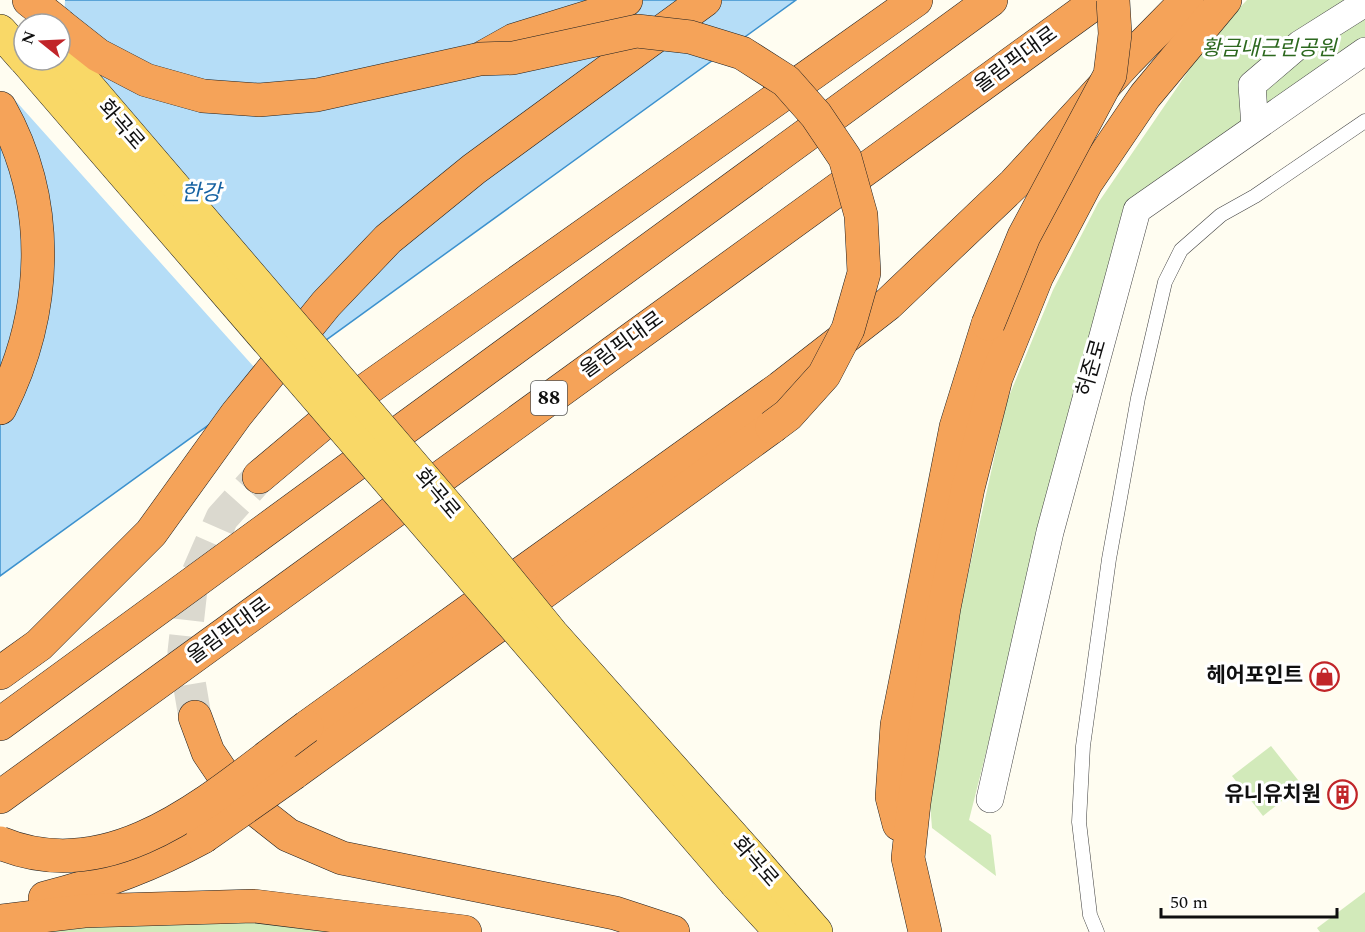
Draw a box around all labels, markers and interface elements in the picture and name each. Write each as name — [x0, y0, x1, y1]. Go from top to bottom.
north arrow — [12, 12, 72, 72]
street label: 올림픽대로 — [968, 19, 1064, 101]
text: N — [15, 28, 42, 48]
park label: 황금내근린공원 — [1201, 33, 1338, 65]
street label: 화곡로 — [90, 93, 152, 157]
water label: 한강 — [181, 177, 224, 210]
street label: 올림픽대로 — [574, 304, 670, 386]
street label: 허준로 — [1069, 336, 1115, 400]
road number: 88 — [531, 381, 567, 415]
street label: 화곡로 — [406, 462, 468, 526]
street label: 올림픽대로 — [181, 590, 277, 672]
place label: 헤어포인트 — [1206, 660, 1303, 692]
shop icon: 헤어포인트 — [1308, 660, 1340, 692]
place label: 유니유치원 — [1224, 779, 1321, 811]
building icon: 유니유치원 — [1326, 779, 1358, 811]
street label: 화곡로 — [724, 830, 786, 894]
scale bar — [1161, 881, 1336, 919]
text: 50 m — [1170, 889, 1208, 916]

